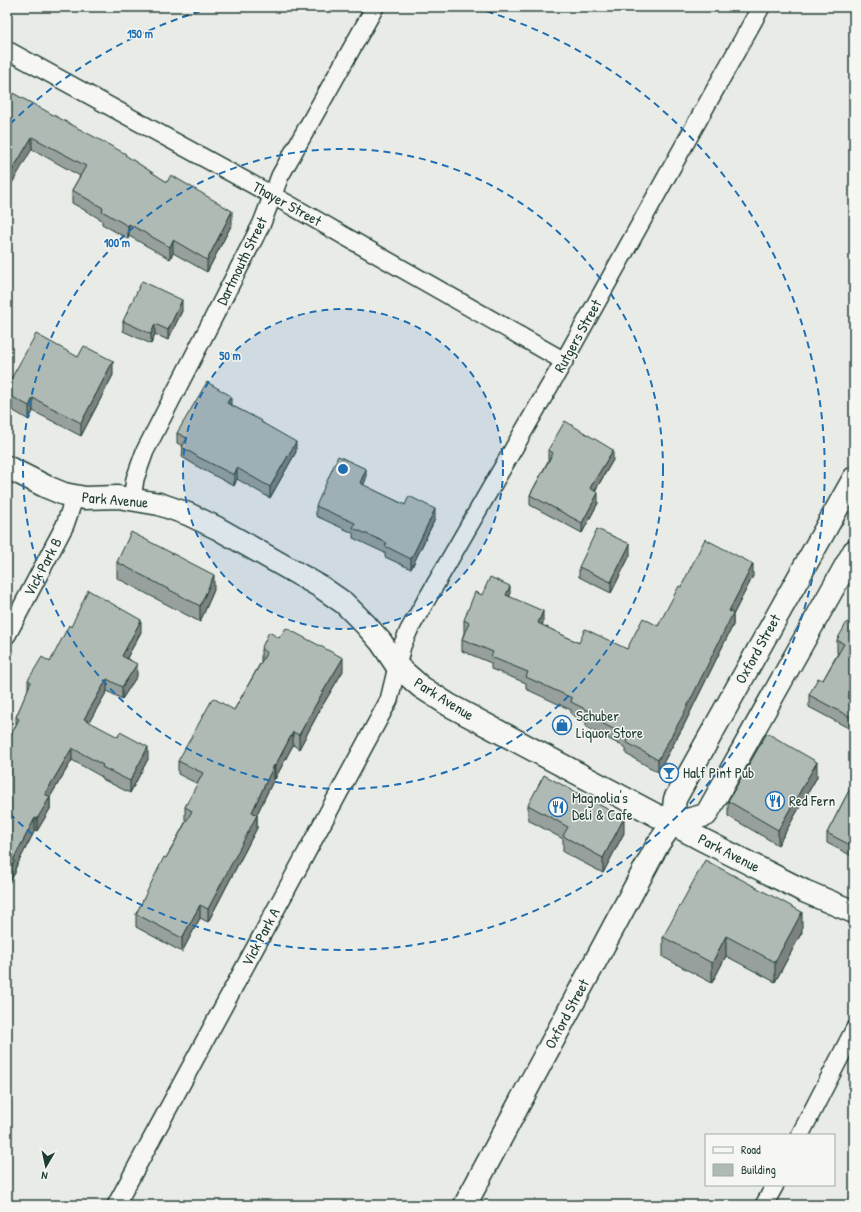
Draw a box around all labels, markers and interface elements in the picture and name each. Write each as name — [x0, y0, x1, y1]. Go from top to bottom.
text: 150 m — [127, 25, 153, 42]
street label: Thayer Street — [249, 176, 326, 231]
street label: Dartmouth Street — [211, 212, 272, 309]
text: 100 m — [104, 234, 130, 251]
street label: Rutgers Street — [549, 295, 607, 376]
text: 50 m — [219, 347, 241, 364]
centre of rings — [336, 462, 350, 476]
street label: Park Avenue — [81, 486, 149, 513]
street label: Vick Park B — [18, 534, 67, 600]
street label: Oxford Street — [730, 609, 786, 687]
street label: Park Avenue — [410, 672, 478, 725]
place label: Schuber Liquor Store — [576, 705, 643, 743]
shop icon: Schuber Liquor Store — [551, 714, 573, 736]
bar icon: Half Pint Pub — [658, 762, 680, 784]
place label: Half Pint Pub — [683, 762, 754, 783]
place label: Magnolia's Deli & Cafe — [572, 787, 633, 825]
restaurant icon: Red Fern — [764, 790, 786, 812]
place label: Red Fern — [789, 790, 835, 811]
restaurant icon: Magnolia's Deli & Cafe — [547, 796, 569, 818]
street label: Park Avenue — [695, 828, 764, 877]
street label: Vick Park A — [236, 903, 285, 970]
street label: Oxford Street — [539, 974, 594, 1052]
legend — [705, 1134, 835, 1186]
text: Road — [741, 1141, 761, 1158]
north arrow — [26, 1146, 66, 1186]
text: Building — [741, 1161, 776, 1178]
text: N — [40, 1168, 48, 1183]

